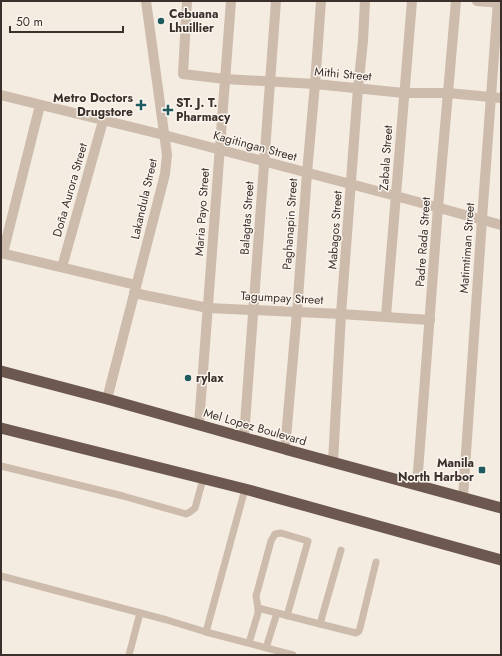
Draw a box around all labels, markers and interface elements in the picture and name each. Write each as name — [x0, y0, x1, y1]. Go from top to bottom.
place label: Cebuana Lhuillier — [169, 5, 218, 37]
scale bar — [10, 8, 123, 34]
text: 50 m — [16, 13, 43, 31]
marker: Cebuana Lhuillier — [156, 16, 166, 26]
street label: Mithi Street — [314, 63, 372, 85]
place label: Metro Doctors Drugstore — [53, 89, 134, 121]
place label: ST. J. T. Pharmacy — [176, 94, 231, 126]
marker: Metro Doctors Drugstore — [136, 100, 146, 110]
marker: ST. J. T. Pharmacy — [163, 105, 173, 115]
street label: Zabala Street — [375, 124, 397, 191]
street label: Kagitingan Street — [211, 126, 299, 166]
street label: Doña Aurora Street — [48, 141, 92, 239]
street label: Lakandula Street — [126, 157, 162, 241]
street label: Maria Payo Street — [190, 167, 214, 256]
street label: Paghanapin Street — [278, 178, 302, 270]
street label: Balagtas Street — [235, 181, 259, 255]
street label: Mabagos Street — [323, 190, 347, 270]
street label: Padre Rada Street — [411, 196, 435, 287]
street label: Matimtiman Street — [455, 202, 479, 294]
street label: Tagumpay Street — [240, 287, 324, 309]
place label: rylax — [196, 369, 224, 387]
marker: rylax — [183, 373, 193, 383]
street label: Mel Lopez Boulevard — [201, 404, 309, 450]
place label: Manila North Harbor — [398, 454, 474, 486]
marker: Manila North Harbor — [477, 465, 487, 475]

